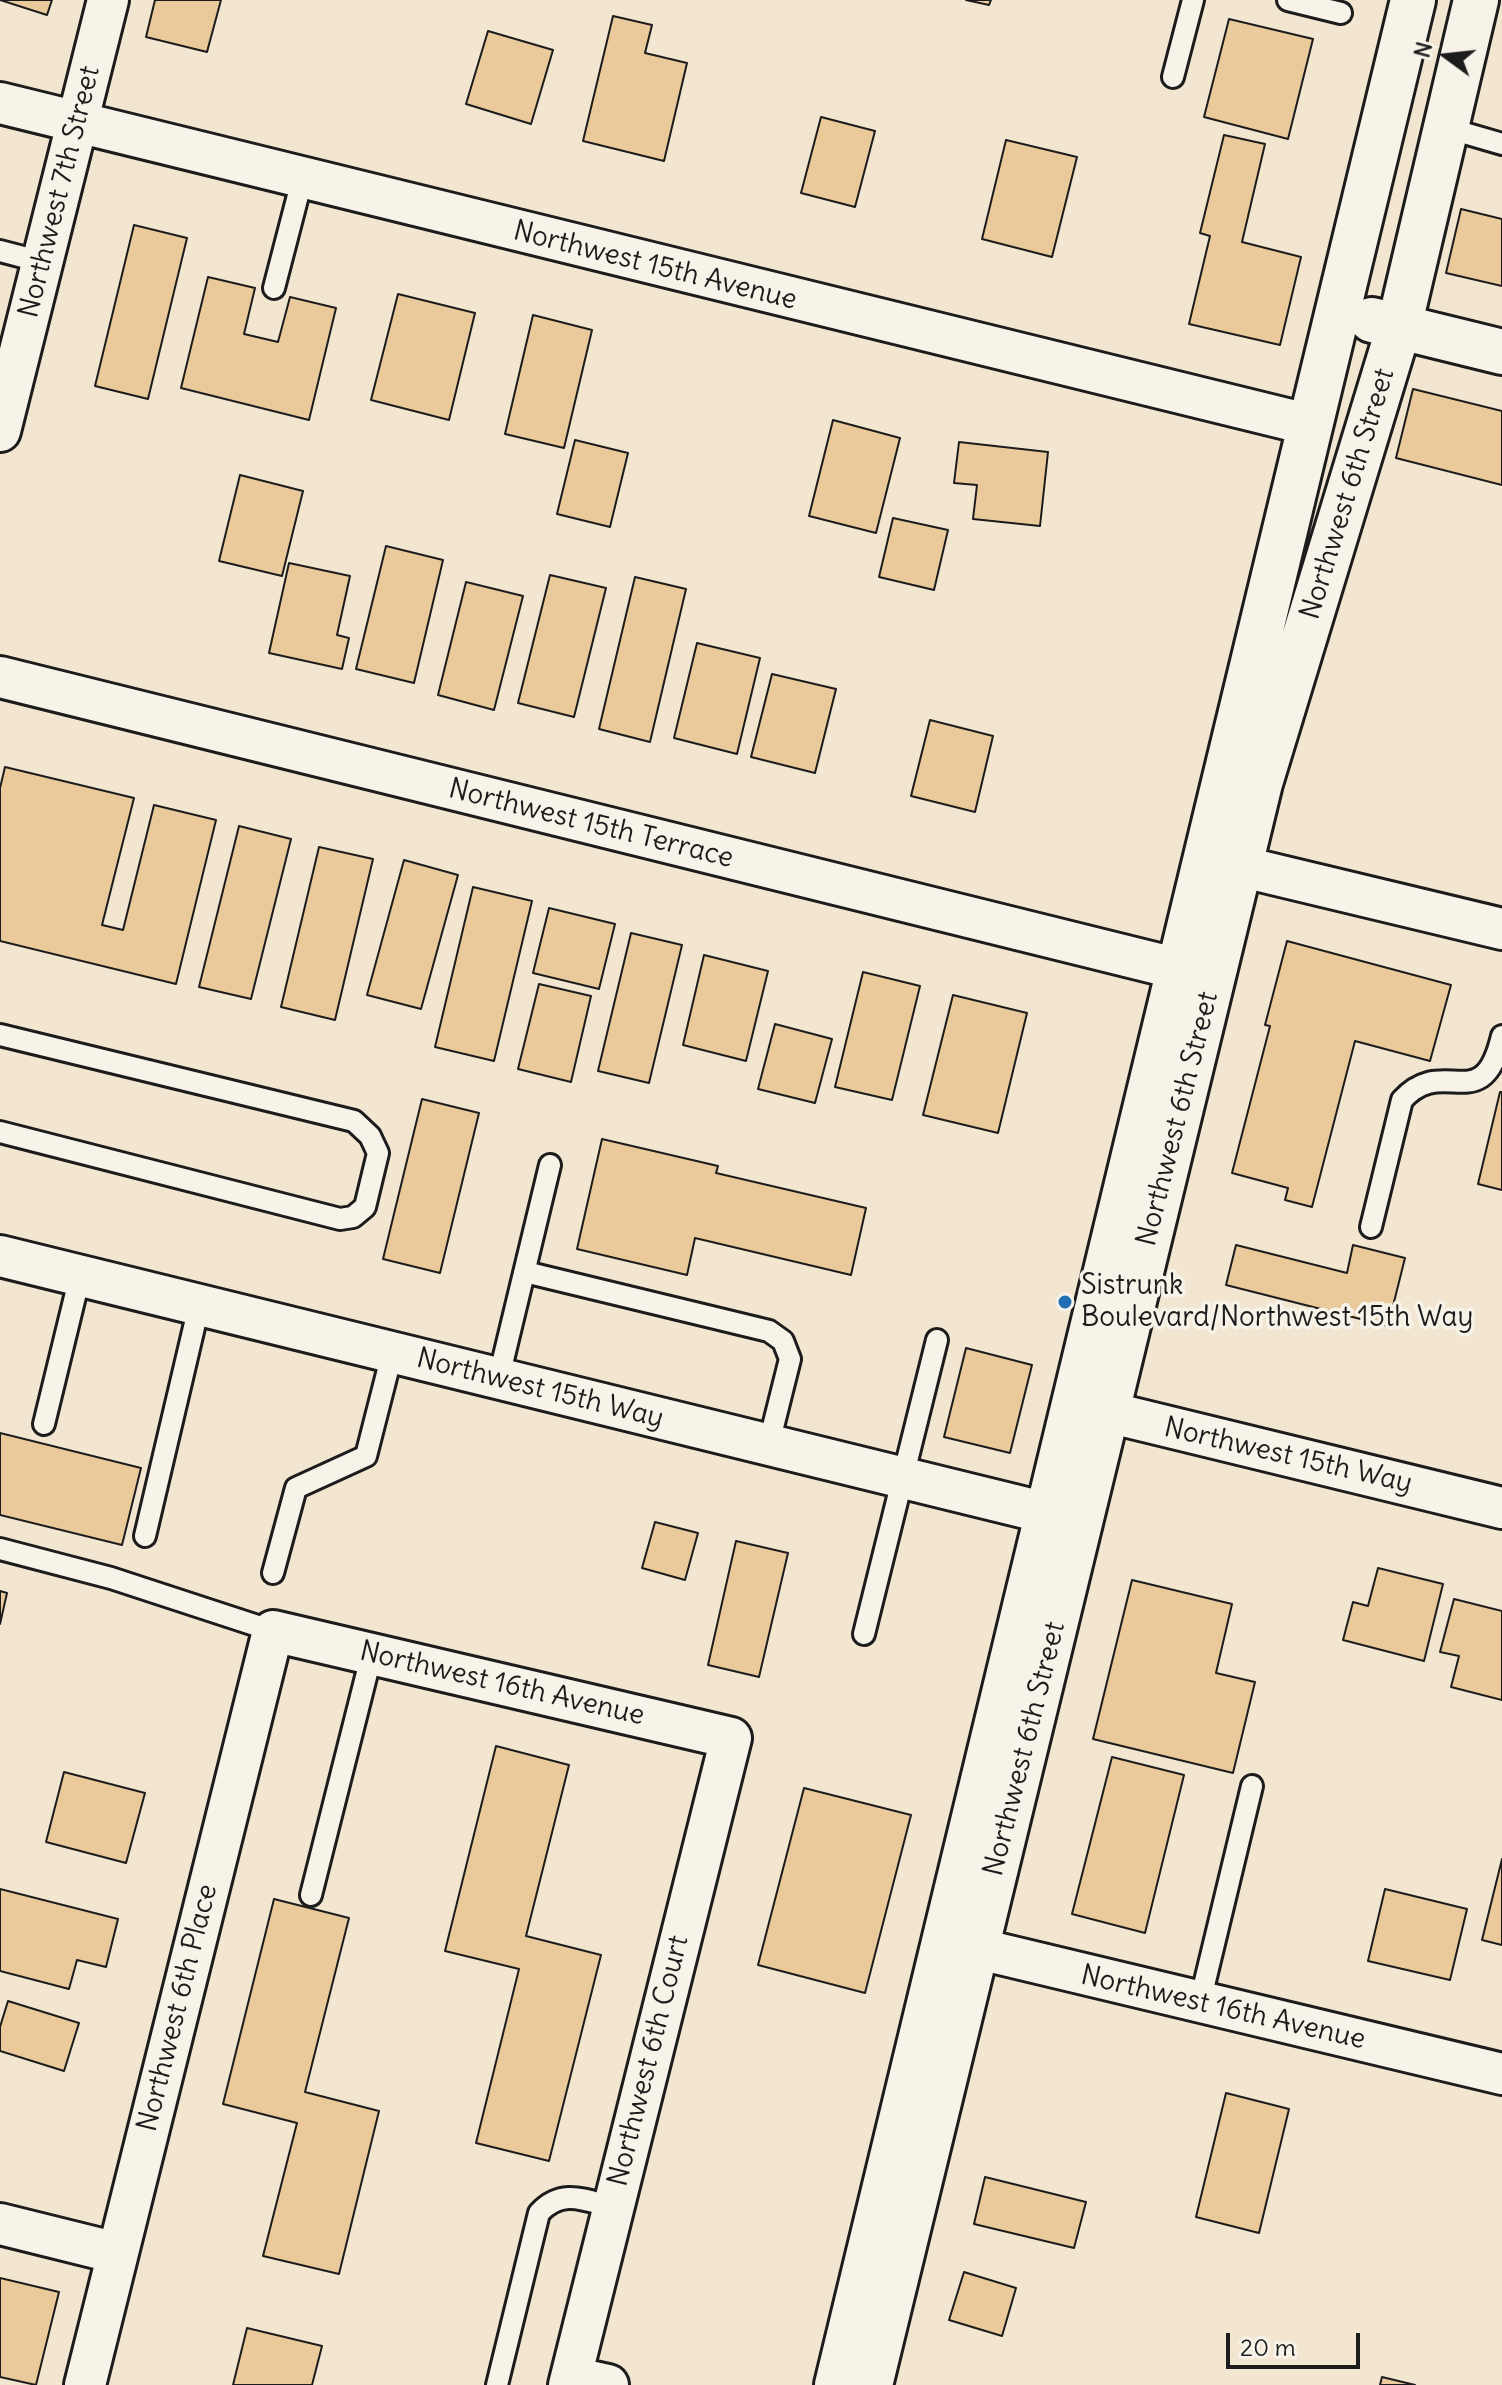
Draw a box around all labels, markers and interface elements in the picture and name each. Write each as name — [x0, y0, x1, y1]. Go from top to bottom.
north arrow — [1406, 16, 1486, 96]
text: N — [1407, 39, 1438, 61]
street label: Northwest 7th Street — [12, 63, 108, 321]
street label: Northwest 15th Avenue — [510, 215, 800, 317]
street label: Northwest 6th Street — [1294, 364, 1402, 624]
street label: Northwest 15th Terrace — [445, 772, 737, 876]
street label: Northwest 6th Street — [1130, 988, 1226, 1250]
place label: Sistrunk Boulevard/Northwest 15th Way — [1081, 1269, 1473, 1335]
marker: Sistrunk Boulevard/Northwest 15th Way — [1056, 1293, 1074, 1311]
street label: Northwest 15th Way — [413, 1342, 667, 1436]
street label: Northwest 15th Way — [1161, 1411, 1415, 1501]
street label: Northwest 6th Street — [977, 1618, 1073, 1880]
street label: Northwest 16th Avenue — [356, 1635, 648, 1733]
street label: Northwest 6th Place — [131, 1881, 225, 2135]
street label: Northwest 6th Court — [602, 1932, 696, 2190]
street label: Northwest 16th Avenue — [1077, 1959, 1369, 2057]
scale bar — [1230, 2317, 1364, 2367]
text: 20 m — [1240, 2332, 1296, 2362]

